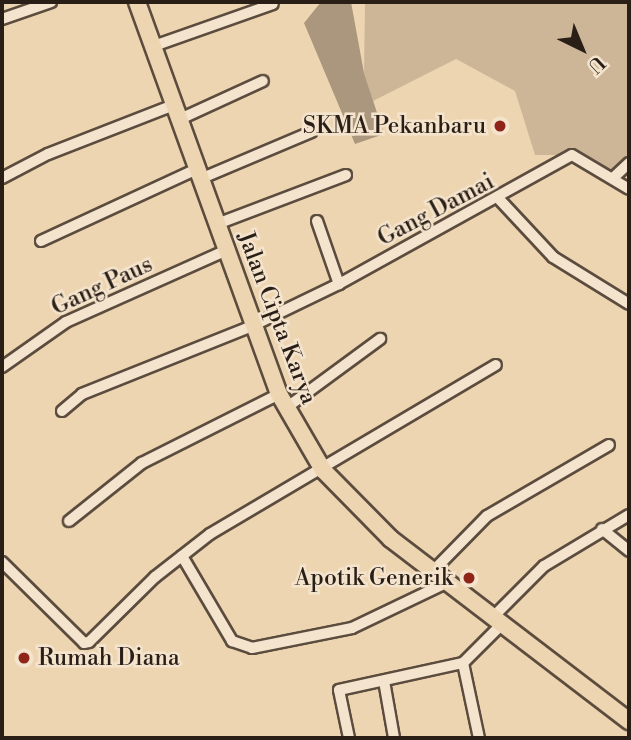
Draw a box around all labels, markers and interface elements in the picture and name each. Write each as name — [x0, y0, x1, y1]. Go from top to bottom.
north arrow — [547, 14, 617, 84]
text: U — [583, 51, 610, 78]
place label: SKMA Pekanbaru — [303, 112, 486, 140]
marker: SKMA Pekanbaru — [492, 118, 508, 134]
street label: Gang Damai — [373, 168, 499, 252]
street label: Jalan Cipta Karya — [231, 228, 323, 408]
street label: Gang Paus — [47, 251, 157, 321]
place label: Apotik Generik — [295, 564, 453, 592]
marker: Apotik Generik — [459, 568, 479, 588]
place label: Rumah Diana — [38, 644, 180, 672]
marker: Rumah Diana — [16, 650, 32, 666]

